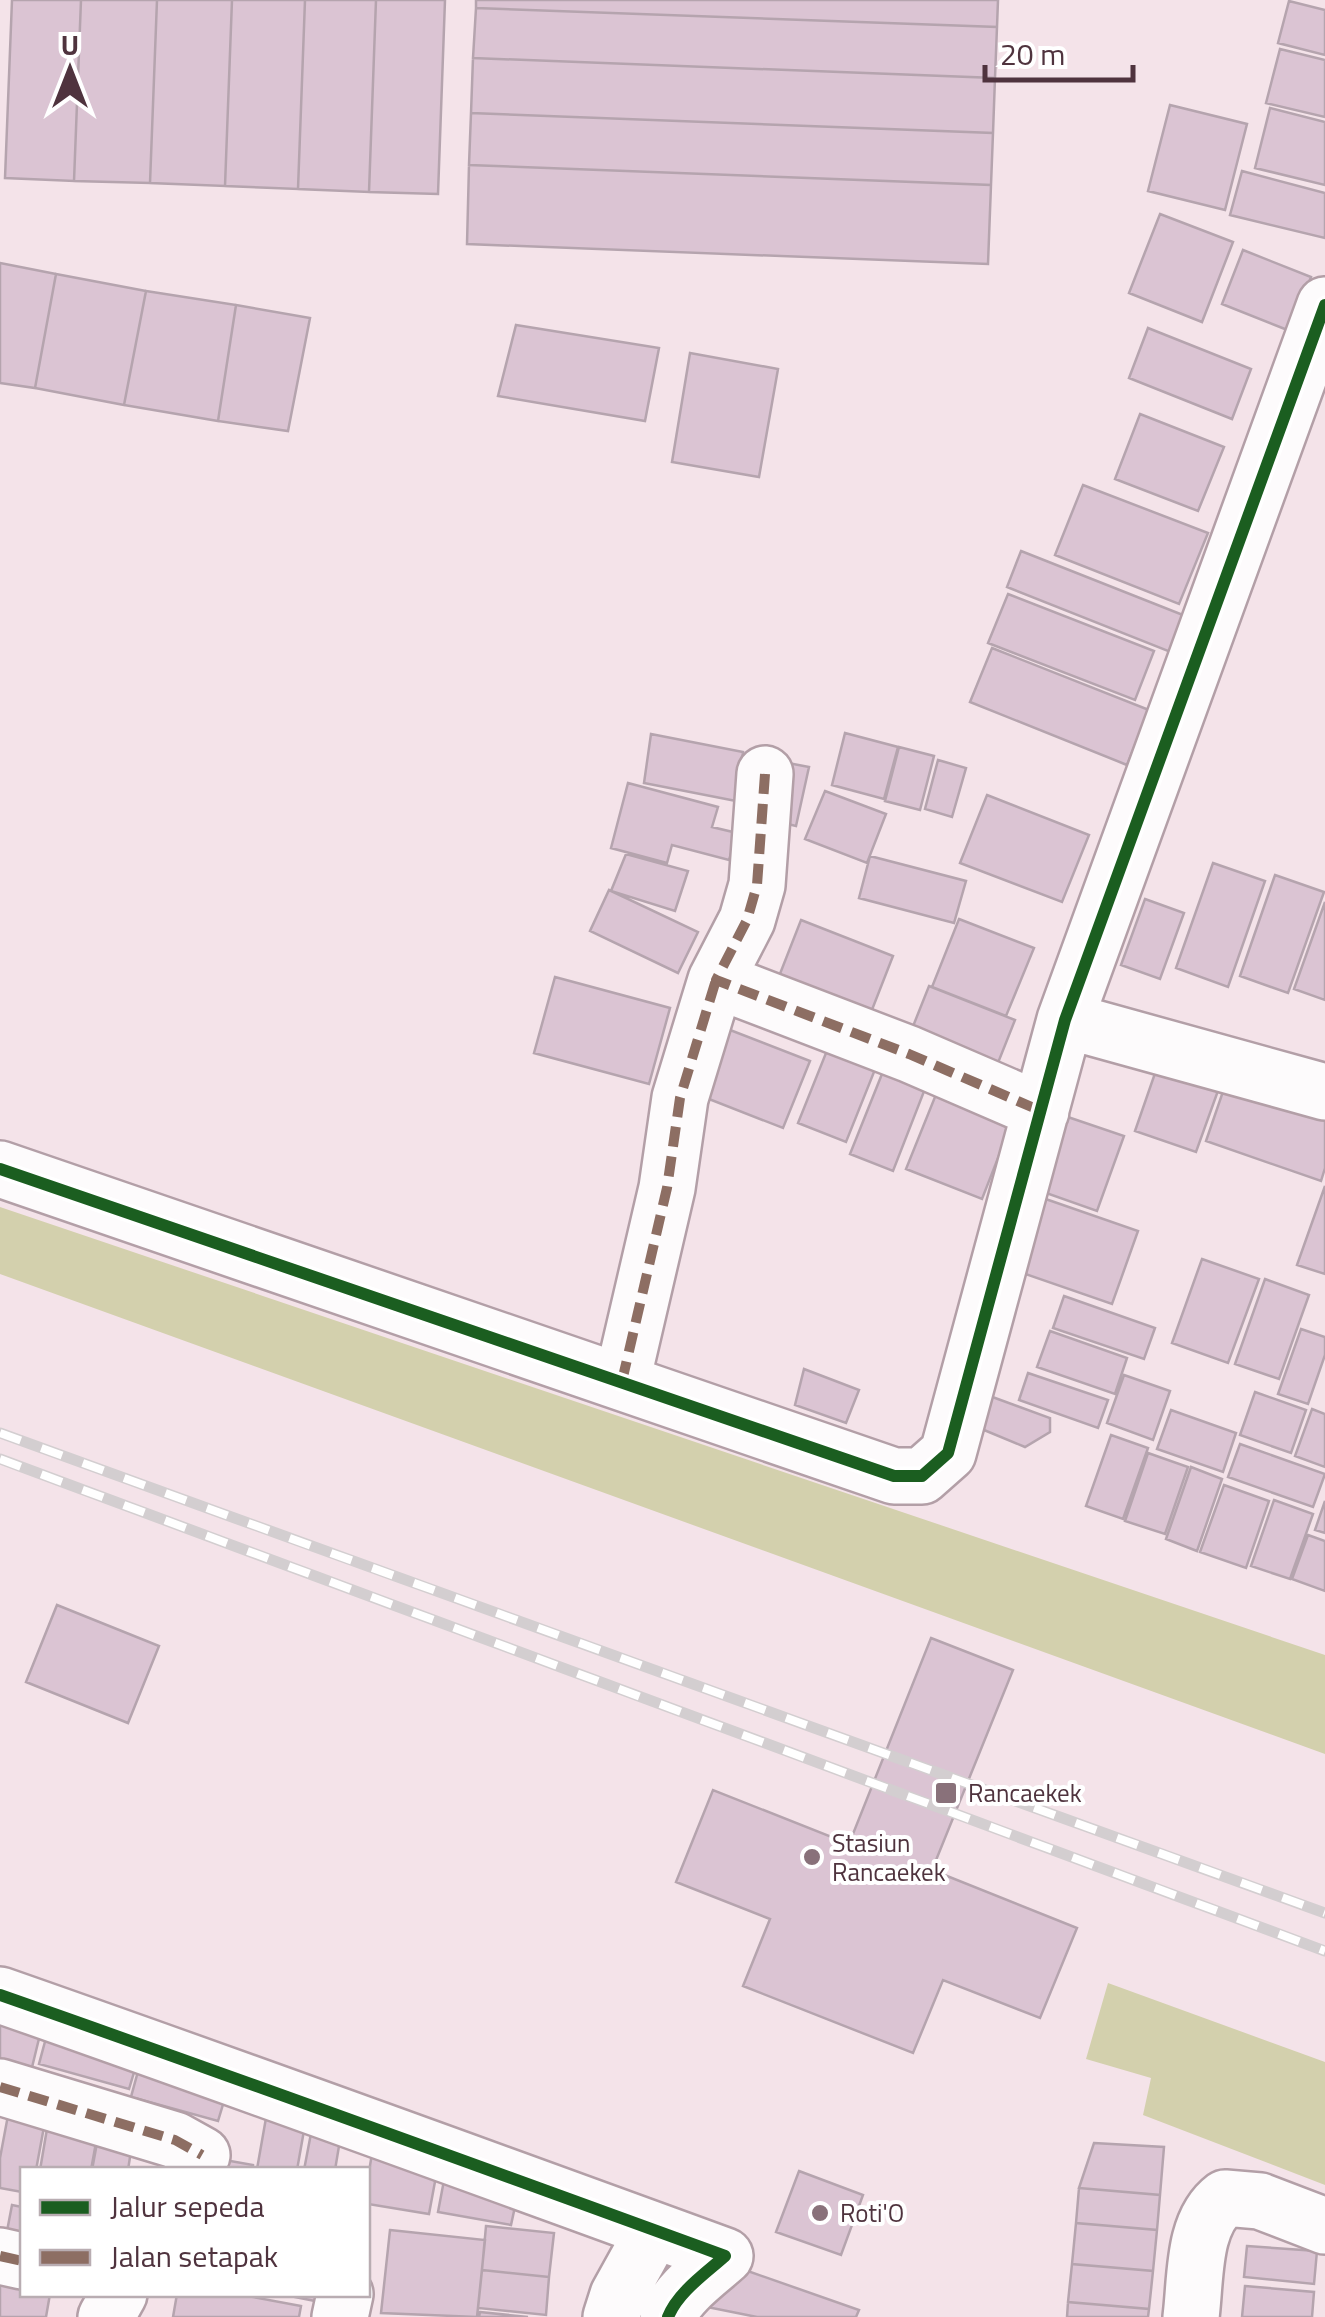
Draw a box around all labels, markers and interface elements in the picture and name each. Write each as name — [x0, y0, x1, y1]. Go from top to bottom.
north arrow — [20, 20, 120, 120]
scale bar — [985, 20, 1132, 82]
text: U — [61, 23, 79, 66]
text: 20 m — [1000, 31, 1065, 77]
place label: Rancaekek — [968, 1774, 1082, 1812]
marker: Rancaekek — [933, 1780, 959, 1806]
place label: Stasiun Rancaekek — [832, 1824, 946, 1891]
marker: Stasiun Rancaekek — [801, 1846, 823, 1868]
legend — [20, 2167, 370, 2297]
text: Jalur sepeda — [110, 2183, 265, 2229]
place label: Roti'O — [840, 2194, 904, 2232]
marker: Roti'O — [809, 2202, 831, 2224]
text: Jalan setapak — [110, 2233, 278, 2279]

